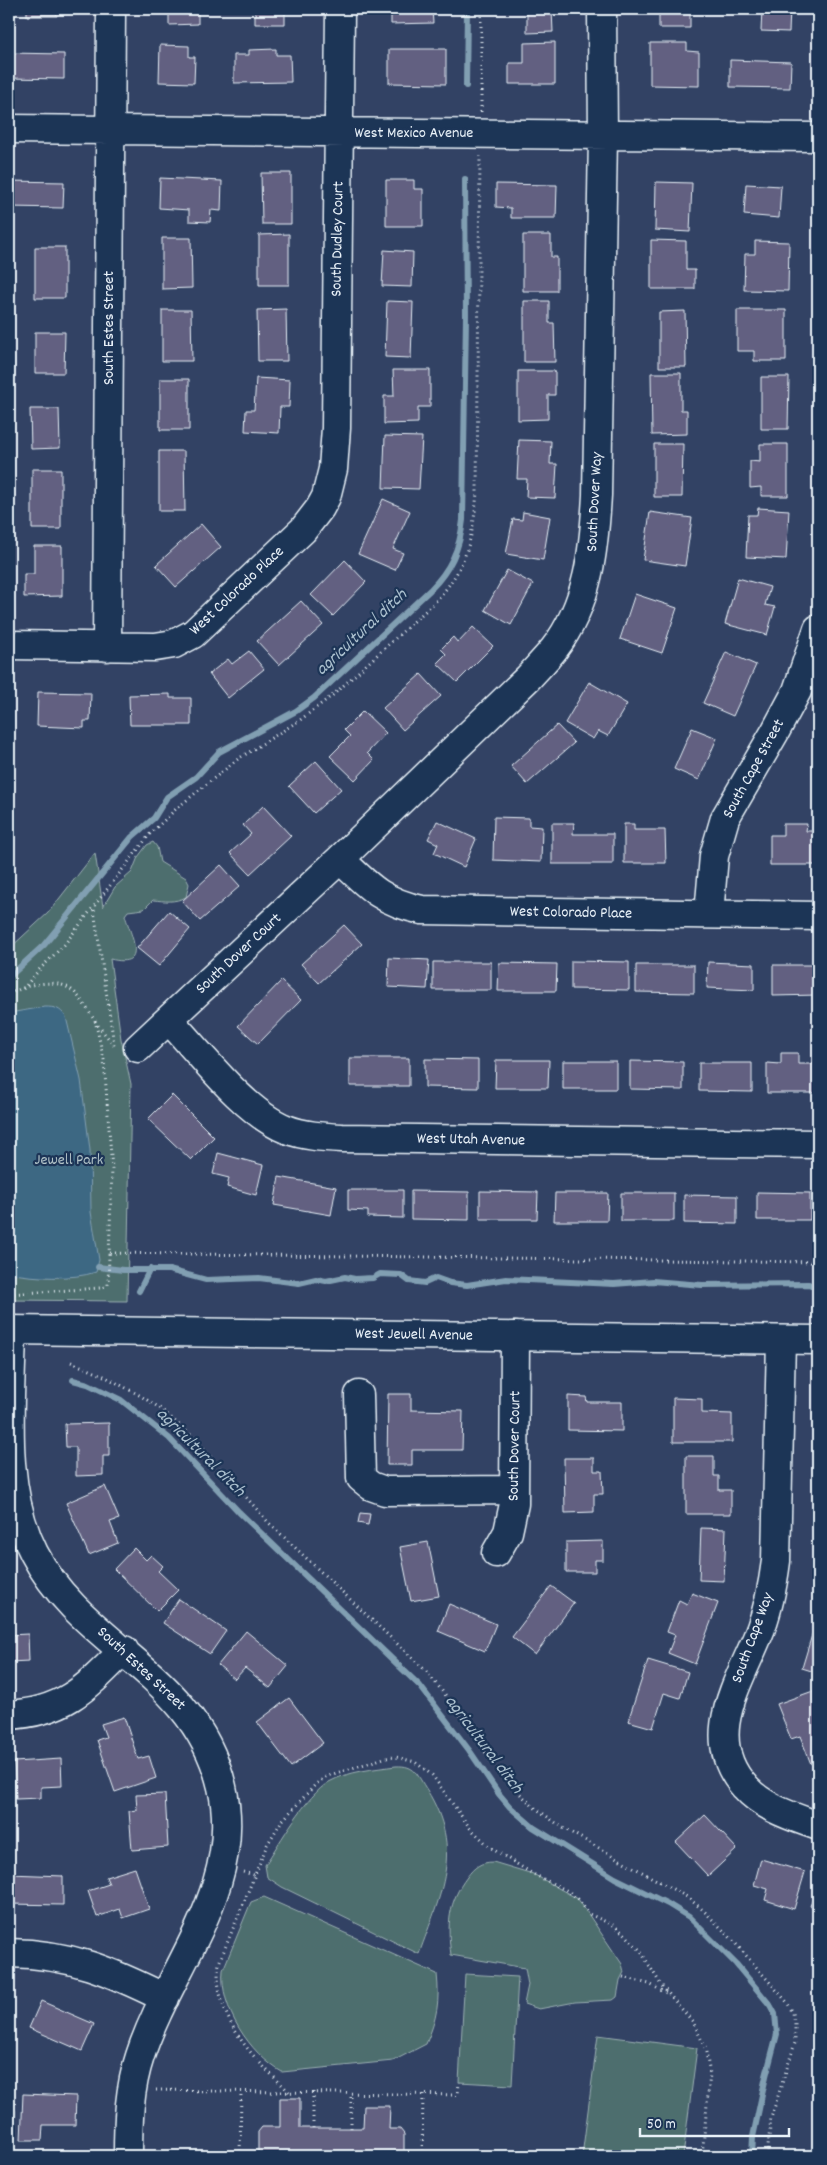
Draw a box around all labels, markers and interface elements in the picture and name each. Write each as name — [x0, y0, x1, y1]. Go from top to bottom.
street label: West Mexico Avenue — [355, 122, 473, 145]
street label: South Dudley Court — [325, 181, 351, 297]
street label: South Estes Street — [98, 271, 121, 385]
street label: South Dover Way — [581, 451, 609, 552]
street label: West Colorado Place — [184, 541, 290, 641]
water label: agricultural ditch — [311, 583, 414, 682]
street label: South Cape Street — [717, 715, 791, 823]
street label: West Colorado Place — [510, 900, 632, 926]
street label: South Dover Court — [191, 908, 287, 1000]
street label: West Utah Avenue — [417, 1128, 525, 1152]
park label: Jewell Park — [35, 1149, 103, 1172]
street label: West Jewell Avenue — [355, 1322, 473, 1348]
street label: South Dover Court — [503, 1391, 527, 1501]
water label: agricultural ditch — [150, 1403, 251, 1504]
street label: South Cape Way — [726, 1589, 780, 1686]
street label: South Estes Street — [91, 1622, 191, 1716]
water label: agricultural ditch — [438, 1691, 529, 1800]
scale bar — [640, 2105, 788, 2137]
text: 50 m — [647, 2114, 676, 2136]

